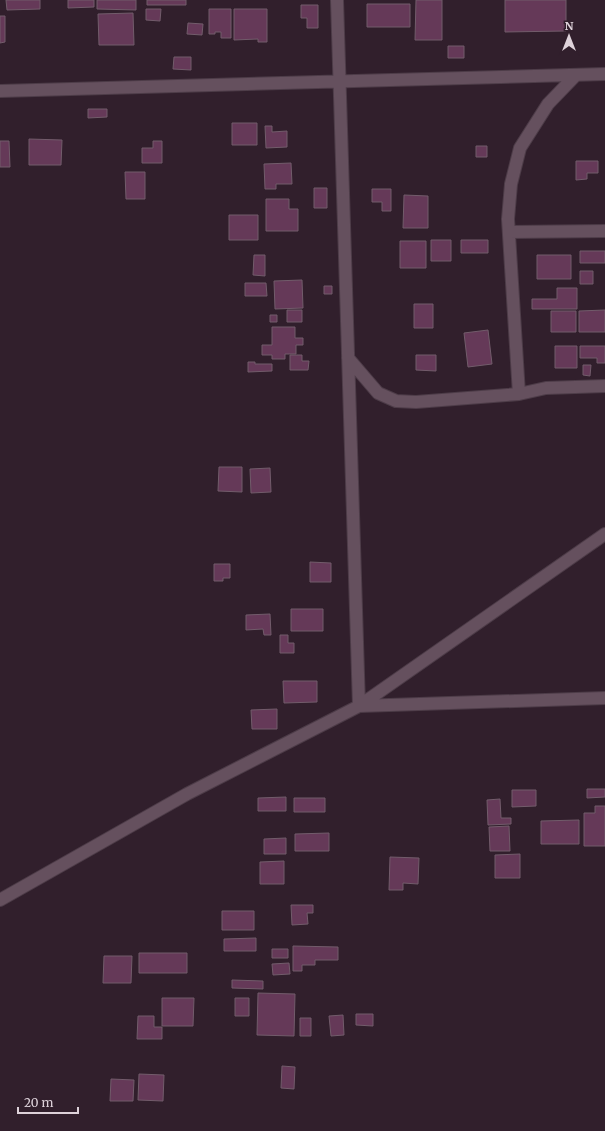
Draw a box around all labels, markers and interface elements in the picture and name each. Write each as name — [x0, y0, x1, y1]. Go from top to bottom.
north arrow — [549, 16, 589, 56]
text: N — [565, 19, 574, 33]
scale bar — [18, 1089, 78, 1115]
text: 20 m — [24, 1095, 53, 1110]

